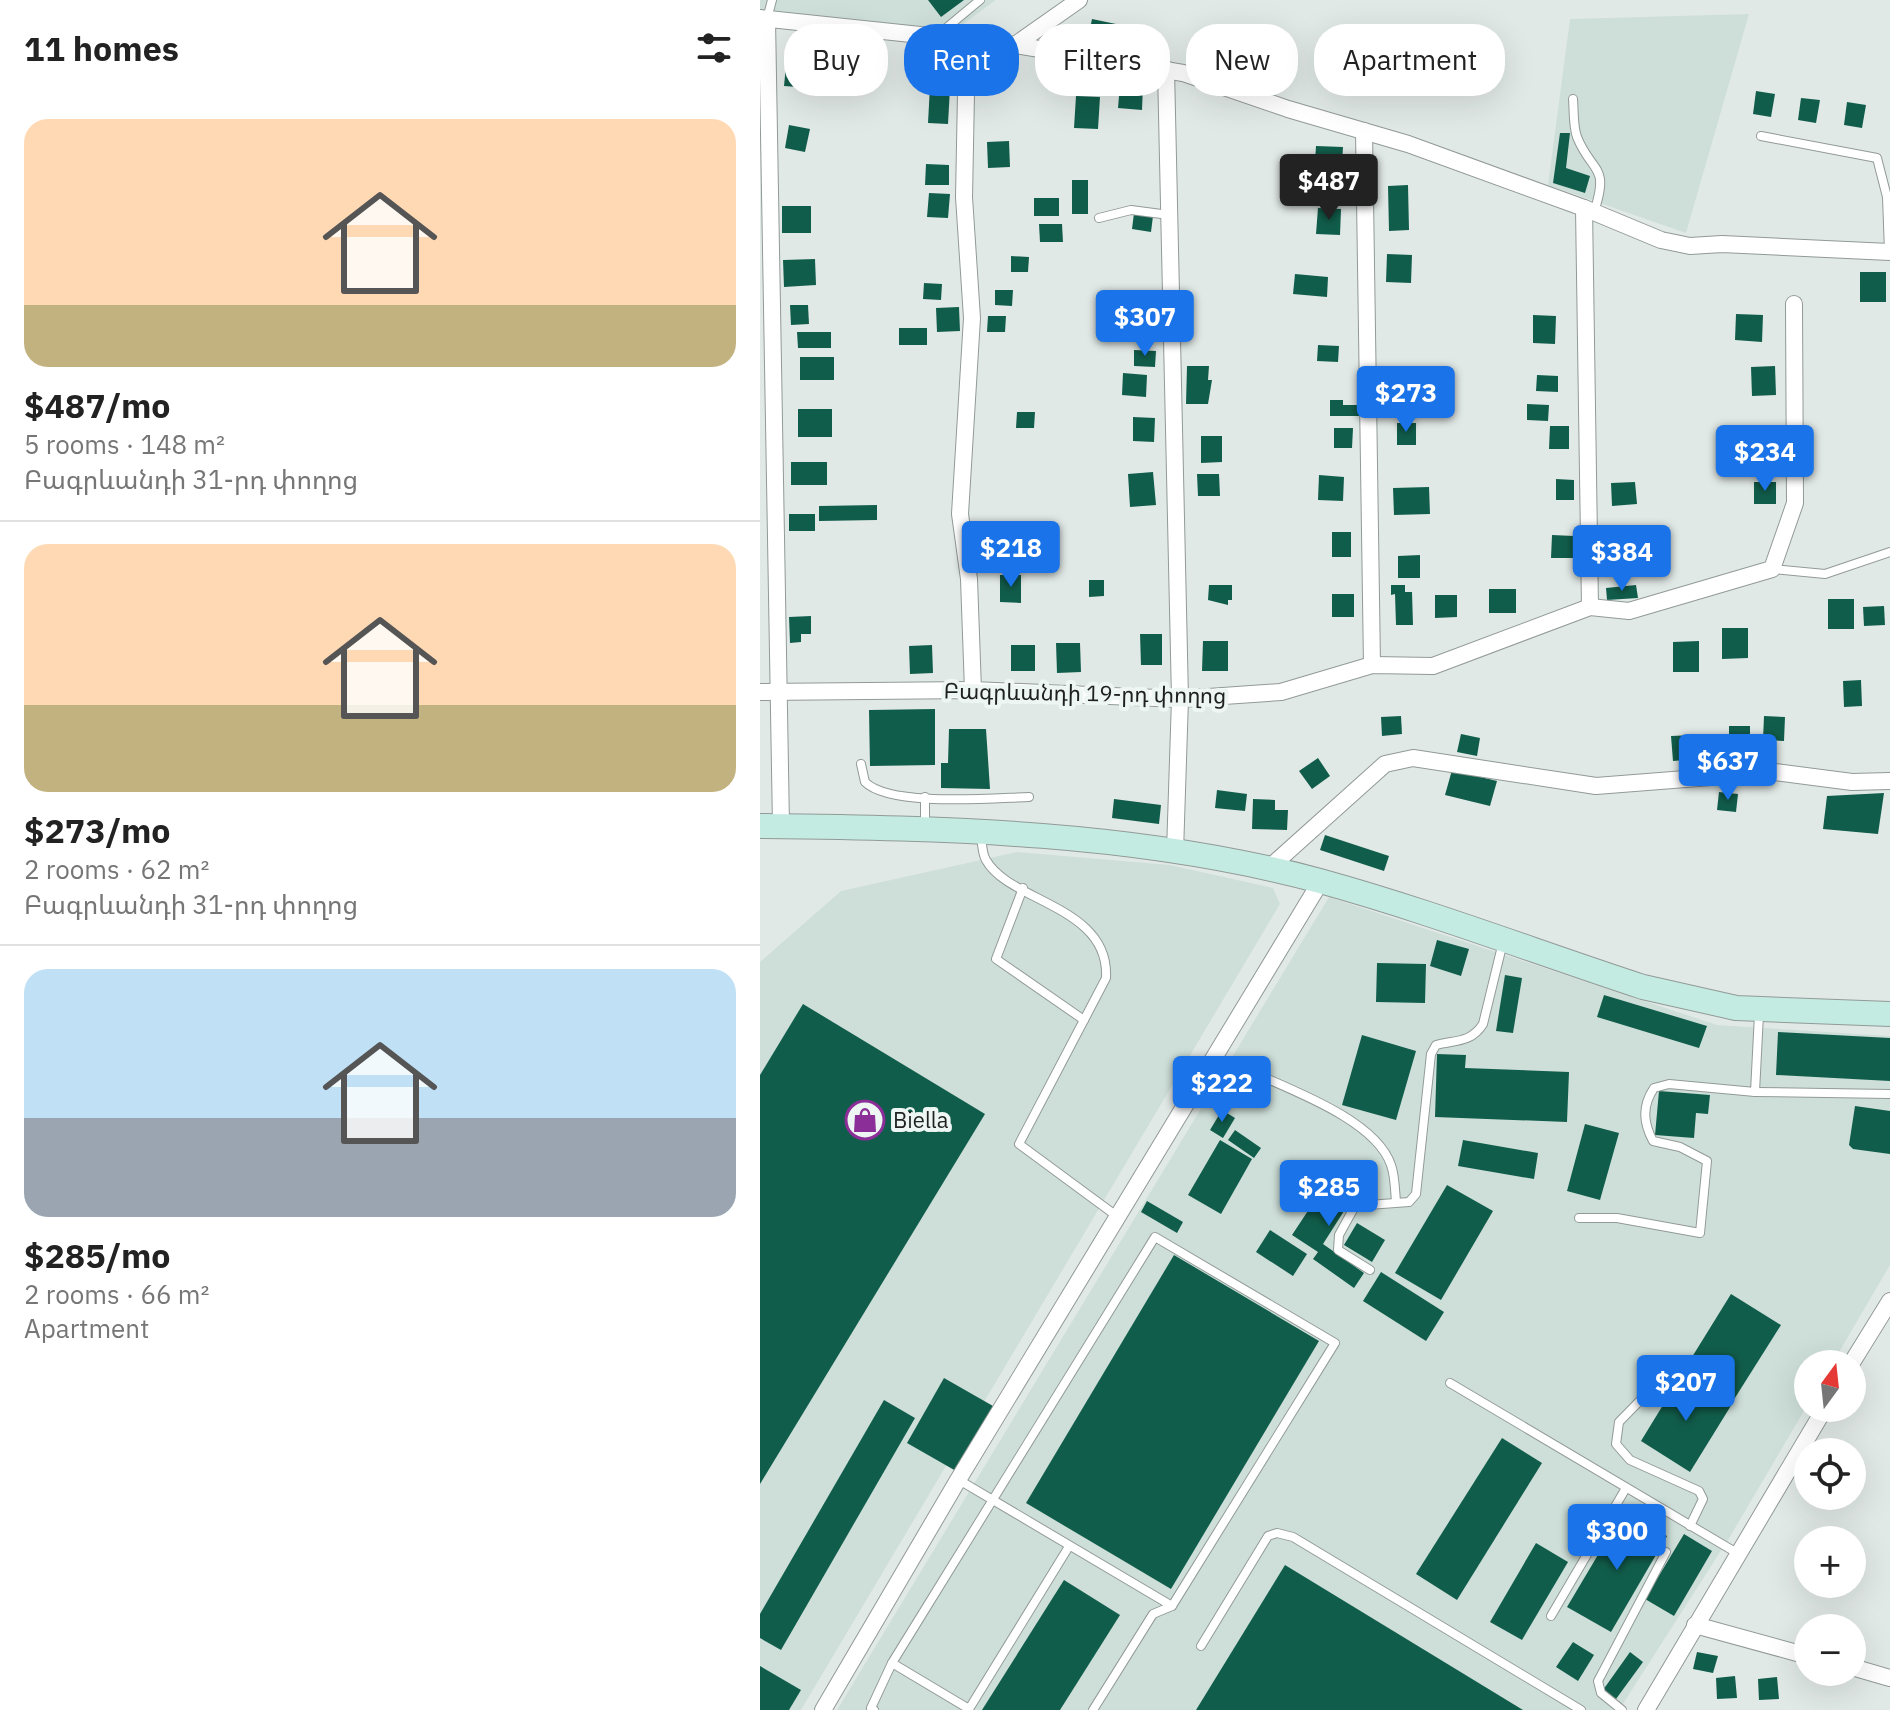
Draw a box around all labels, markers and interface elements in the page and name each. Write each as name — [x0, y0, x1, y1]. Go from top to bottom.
chip: Buy — [784, 24, 888, 96]
chip: Rent — [904, 24, 1019, 96]
chip: Filters — [1035, 24, 1170, 96]
chip: New — [1186, 24, 1298, 96]
chip: Apartment — [1314, 24, 1505, 96]
text: 11 homes — [24, 26, 179, 70]
icon: filters — [692, 26, 736, 70]
pin: $487 — [1282, 154, 1376, 222]
text: $487 — [1298, 163, 1360, 197]
icon: home — [308, 171, 452, 315]
pin: $307 — [1098, 290, 1192, 358]
text: $307 — [1114, 299, 1176, 333]
pin: $273 — [1359, 366, 1453, 434]
text: $273 — [1375, 375, 1437, 409]
text: $487/mo — [24, 383, 171, 427]
pin: $234 — [1718, 425, 1812, 493]
text: 5 rooms · 148 m² — [24, 427, 225, 461]
text: $234 — [1734, 434, 1796, 468]
text: Բագրևանդի 31-րդ փողոց — [24, 462, 358, 496]
pin: $218 — [964, 521, 1058, 589]
pin: $384 — [1575, 525, 1669, 593]
text: $218 — [980, 530, 1042, 564]
text: $384 — [1591, 534, 1653, 568]
icon: home — [308, 596, 452, 740]
street label: Բագրևանդի 19-րդ փողոց — [943, 676, 1227, 709]
pin: $637 — [1681, 734, 1775, 802]
text: $637 — [1697, 743, 1759, 777]
text: $273/mo — [24, 808, 171, 852]
text: 2 rooms · 62 m² — [24, 852, 209, 886]
text: Բագրևանդի 31-րդ փողոց — [24, 887, 358, 921]
icon: home — [308, 1021, 452, 1165]
pin: $222 — [1175, 1056, 1269, 1124]
text: $222 — [1191, 1065, 1253, 1099]
shop icon: Biella — [844, 1099, 886, 1141]
place label: Biella — [893, 1105, 949, 1134]
pin: $285 — [1282, 1160, 1376, 1228]
text: $285 — [1298, 1169, 1360, 1203]
text: $285/mo — [24, 1233, 171, 1277]
text: 2 rooms · 66 m² — [24, 1277, 209, 1311]
text: Apartment — [24, 1311, 149, 1345]
north arrow — [1794, 1350, 1866, 1422]
map controls — [1794, 1350, 1866, 1686]
pin: $207 — [1639, 1355, 1733, 1423]
text: $207 — [1655, 1364, 1717, 1398]
button: locate — [1794, 1438, 1866, 1510]
pin: $300 — [1570, 1504, 1664, 1572]
text: $300 — [1586, 1513, 1648, 1547]
button: + — [1794, 1526, 1866, 1598]
button: − — [1794, 1614, 1866, 1686]

